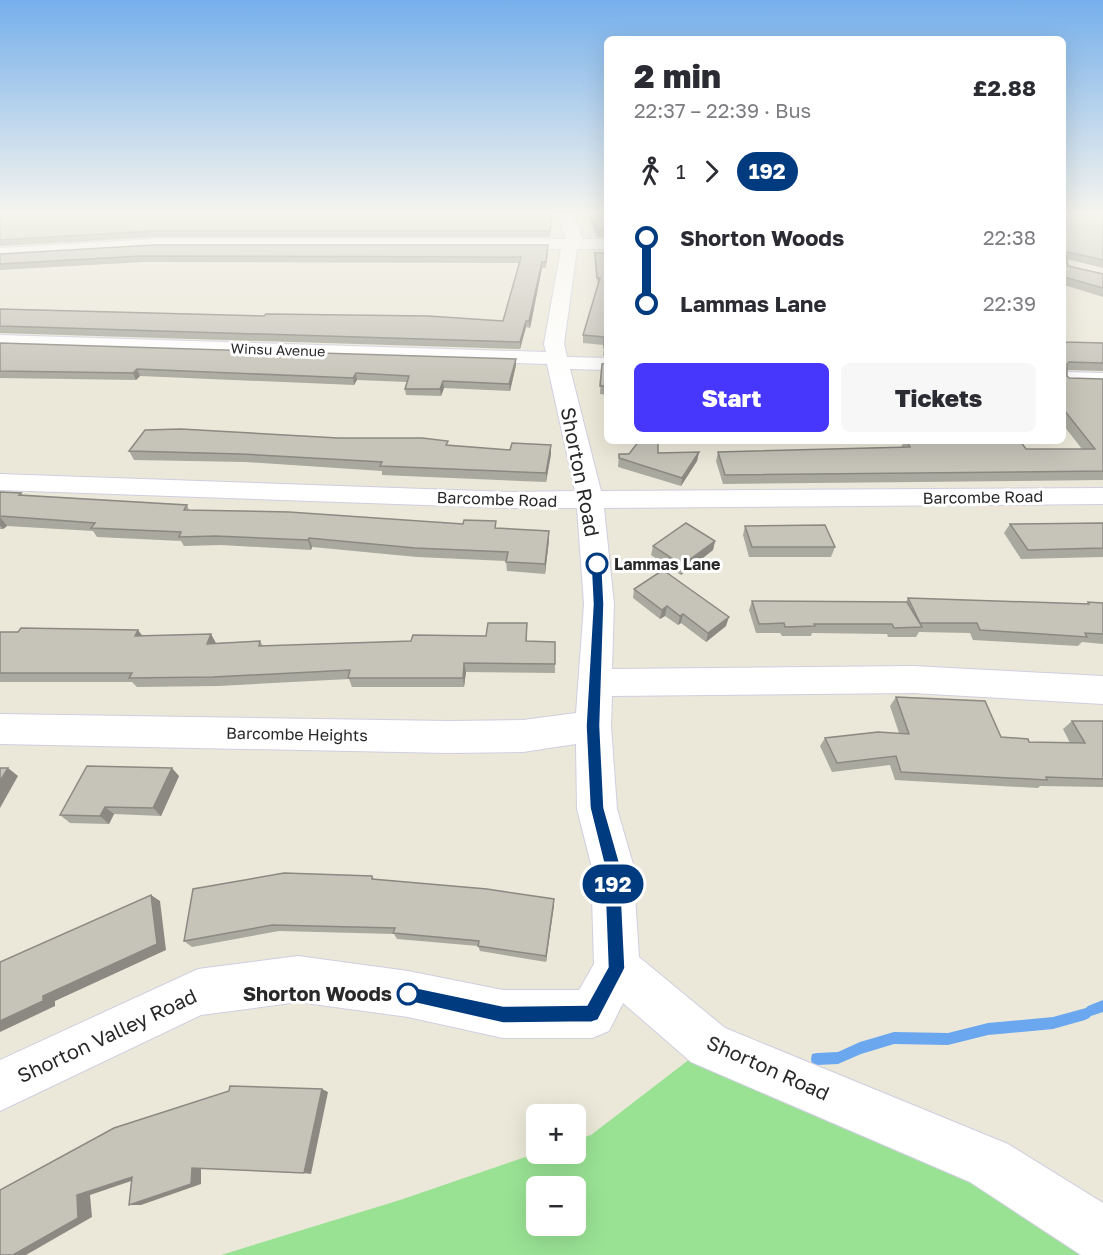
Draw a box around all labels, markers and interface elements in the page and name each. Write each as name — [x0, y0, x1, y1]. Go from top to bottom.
text: 2 min — [634, 56, 721, 95]
text: £2.88 — [973, 74, 1036, 101]
text: 22:37 – 22:39 · Bus — [634, 98, 811, 122]
icon: walk — [634, 155, 667, 188]
icon: forward — [695, 155, 728, 188]
text: 192 — [749, 158, 786, 184]
text: 1 — [676, 159, 686, 183]
text: Shorton Woods — [680, 224, 844, 251]
text: 22:38 — [983, 225, 1036, 249]
text: Lammas Lane — [680, 290, 826, 317]
text: 22:39 — [983, 291, 1036, 315]
street label: Winsu Avenue — [230, 339, 326, 360]
button: Start — [634, 363, 829, 432]
button: Tickets — [841, 363, 1036, 432]
street label: Shorton Road — [557, 405, 605, 539]
street label: Barcombe Road — [923, 486, 1043, 508]
street label: Barcombe Road — [436, 487, 558, 511]
marker: Lammas Lane — [586, 553, 608, 575]
place label: Lammas Lane — [614, 554, 720, 574]
street label: Barcombe Heights — [226, 723, 368, 745]
line badge: 192 — [578, 864, 648, 904]
text: 192 — [595, 871, 631, 897]
place label: Shorton Woods — [243, 981, 392, 1005]
street label: Shorton Valley Road — [13, 983, 200, 1087]
marker: Shorton Woods — [397, 983, 419, 1005]
street label: Shorton Road — [703, 1029, 833, 1105]
map controls — [526, 1104, 586, 1236]
button: + — [526, 1104, 586, 1164]
button: − — [526, 1176, 586, 1236]

